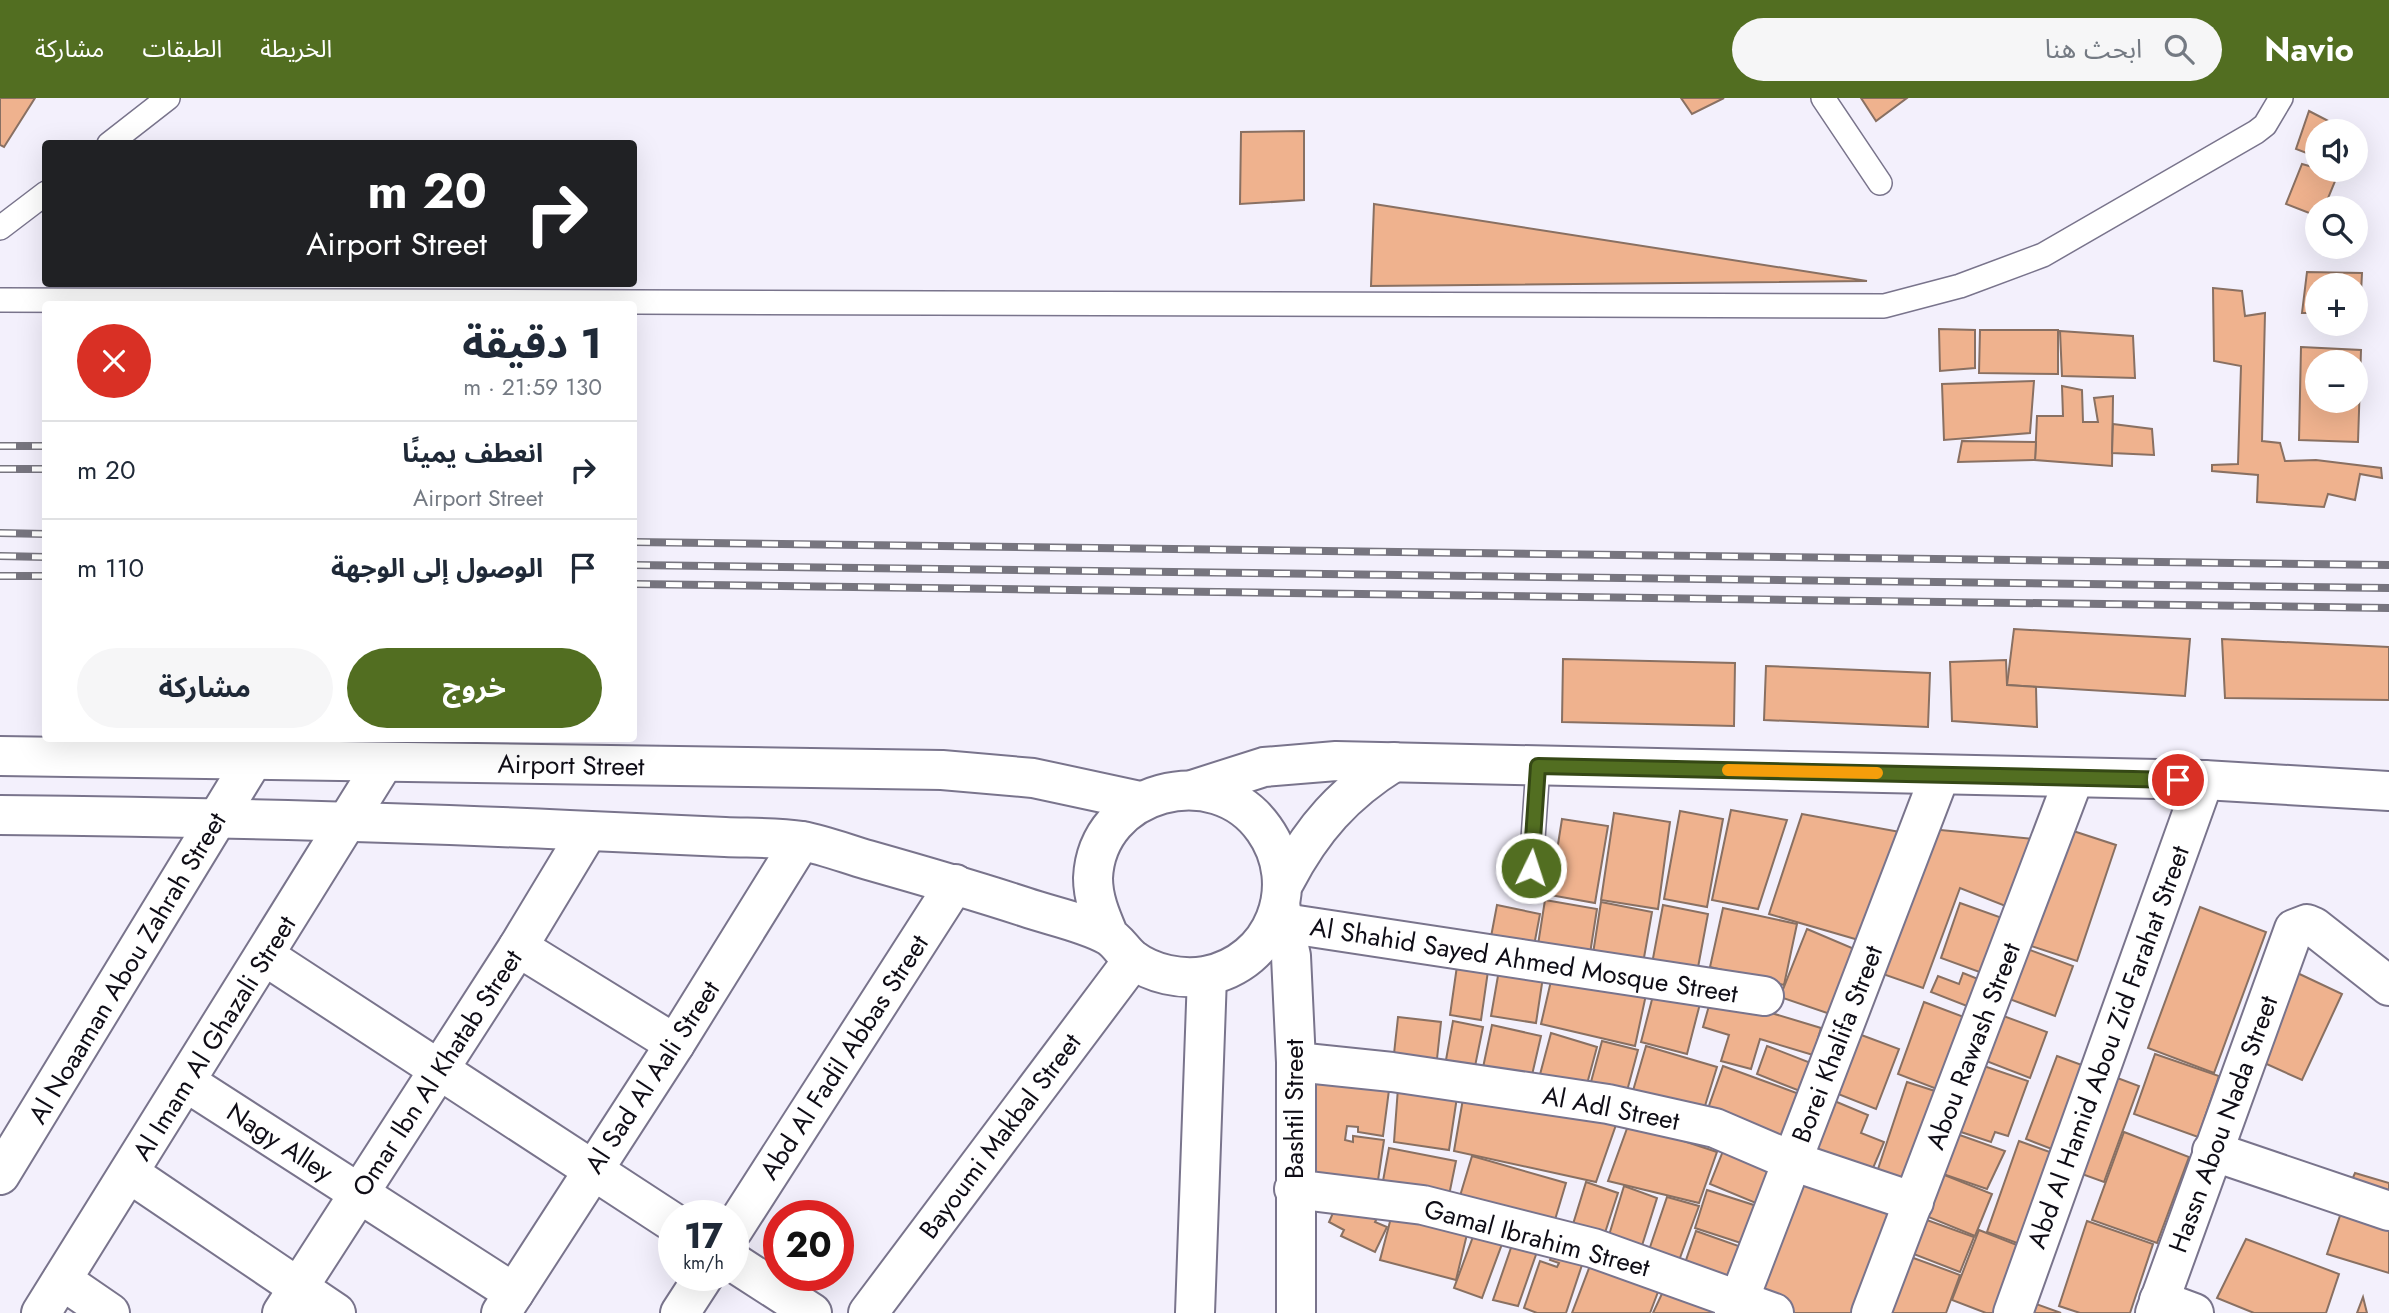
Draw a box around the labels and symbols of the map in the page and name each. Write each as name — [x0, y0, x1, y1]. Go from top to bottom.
street label: Airport Street — [497, 745, 645, 785]
pin — [2148, 750, 2208, 810]
street label: Al Noaaman Abou Zahrah Street — [19, 804, 236, 1131]
position arrow — [1494, 831, 1568, 905]
street label: Abd Al Hamid Abou Zid Farahat Street — [2017, 840, 2199, 1254]
street label: Al Shahid Sayed Ahmed Mosque Street — [1307, 907, 1741, 1013]
street label: Al Imam Al Ghazali Street — [123, 908, 305, 1168]
street label: Abd Al Fadil Abbas Street — [750, 926, 938, 1187]
street label: Abou Rawash Street — [1916, 936, 2030, 1155]
street label: Borei Khalifa Street — [1782, 939, 1892, 1148]
street label: Omar Ibn Al Khatab Street — [343, 941, 532, 1204]
street label: Al Sad Al Aali Street — [575, 972, 729, 1181]
street label: Hassn Abou Nada Street — [2159, 989, 2287, 1258]
street label: Bayoumi Makbal Street — [910, 1025, 1090, 1247]
street label: Bashtil Street — [1275, 1038, 1313, 1179]
street label: Al Adl Street — [1539, 1076, 1683, 1140]
street label: Nagy Alley — [219, 1093, 341, 1191]
street label: Gamal Ibrahim Street — [1420, 1190, 1655, 1287]
speed limit sign: 20 — [763, 1200, 854, 1291]

